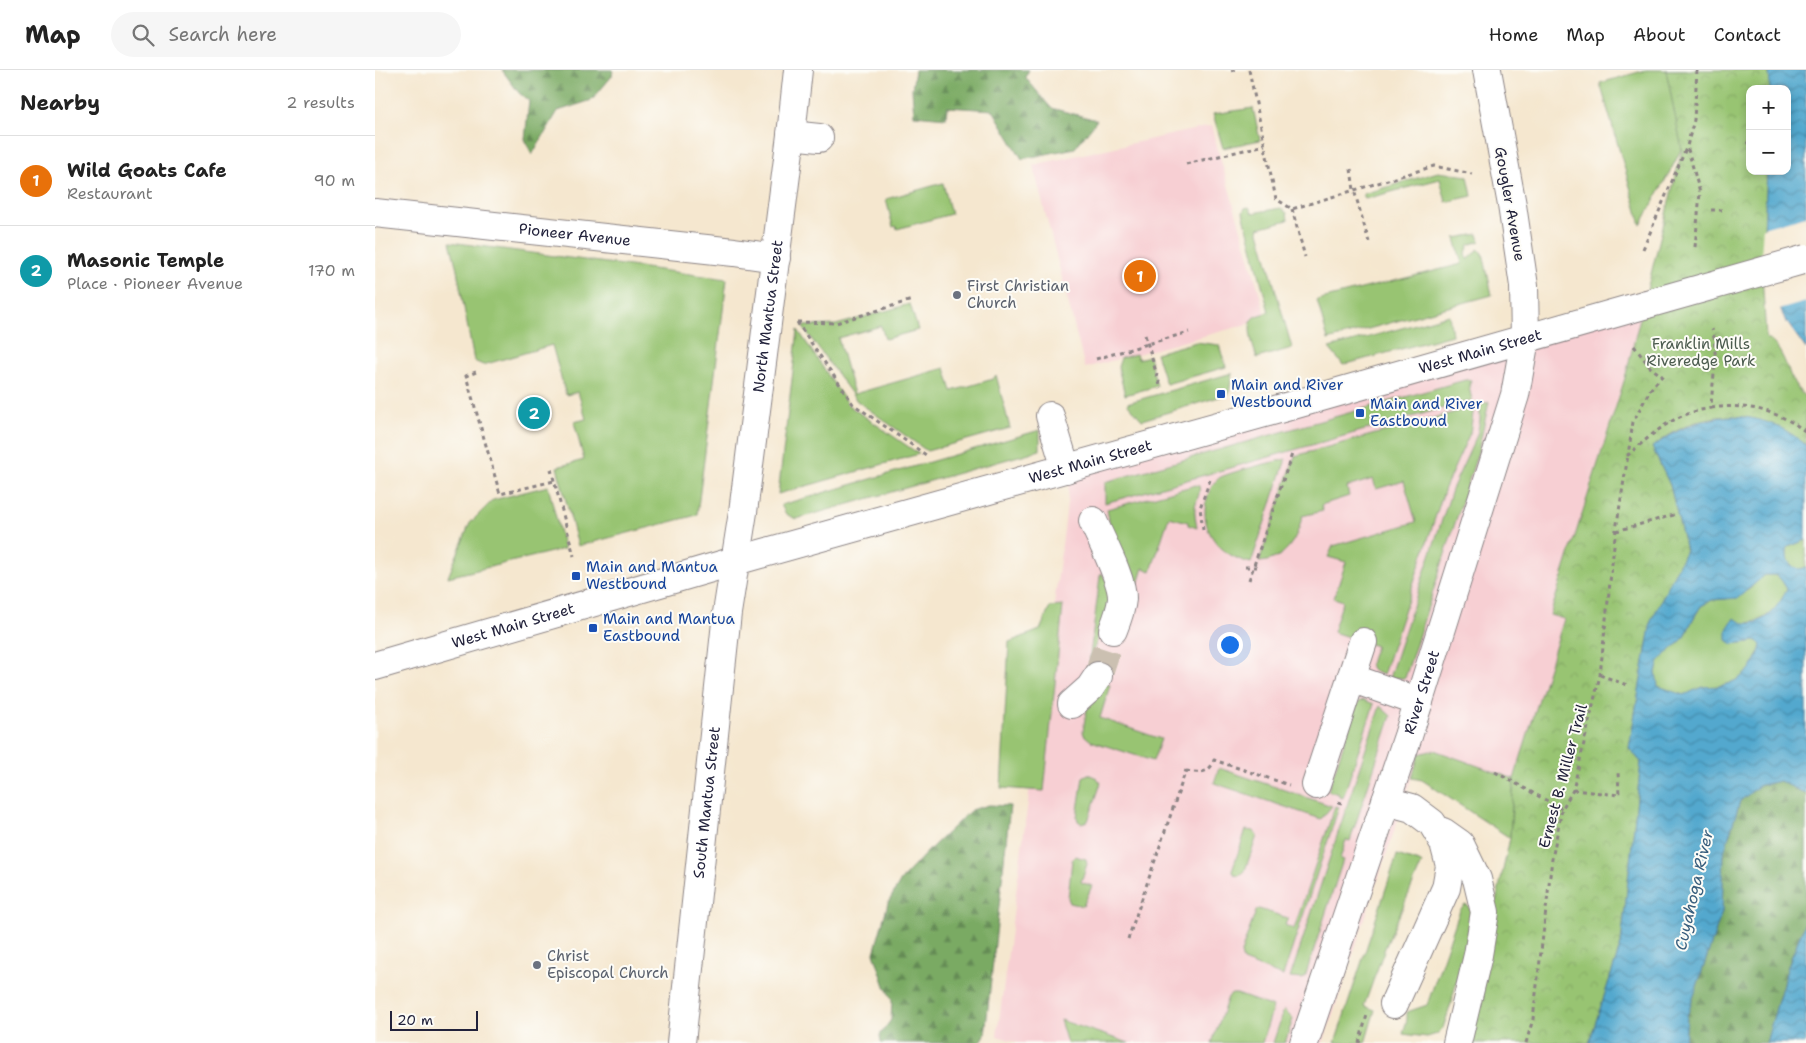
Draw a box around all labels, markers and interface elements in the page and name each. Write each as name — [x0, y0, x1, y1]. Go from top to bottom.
search box — [111, 12, 461, 57]
text: Map — [25, 19, 81, 51]
icon: search — [129, 21, 157, 49]
text: Search here — [169, 22, 277, 47]
text: Home — [1489, 23, 1538, 47]
text: Map — [1566, 23, 1605, 47]
text: About — [1633, 23, 1686, 47]
text: Contact — [1714, 23, 1781, 47]
map controls — [1746, 85, 1791, 175]
button: + — [1746, 85, 1791, 130]
text: Nearby — [20, 89, 100, 117]
text: 2 results — [286, 92, 355, 113]
button: − — [1746, 130, 1791, 175]
street label: Gougler Avenue — [1490, 145, 1530, 263]
text: Wild Goats Cafe — [67, 158, 227, 183]
text: 1 — [32, 170, 40, 191]
text: 90 m — [314, 170, 355, 191]
text: Restaurant — [67, 183, 153, 204]
street label: Pioneer Avenue — [518, 219, 632, 251]
street label: North Mantua Street — [748, 239, 788, 394]
text: Masonic Temple — [67, 248, 224, 273]
pin: 1 — [1124, 257, 1156, 295]
text: 2 — [30, 260, 42, 281]
text: 170 m — [308, 260, 355, 281]
text: Place · Pioneer Avenue — [67, 273, 243, 294]
place label: First Christian Church — [967, 276, 1069, 313]
marker: First Christian Church — [951, 289, 963, 301]
street label: West Main Street — [1416, 325, 1544, 379]
park label: Franklin Mills Riveredge Park — [1646, 334, 1756, 371]
place label: Main and River Westbound — [1231, 375, 1344, 412]
marker: Main and River Westbound — [1215, 388, 1227, 400]
pin: 2 — [518, 394, 550, 432]
place label: Main and River Eastbound — [1370, 394, 1483, 431]
marker: Main and River Eastbound — [1354, 407, 1366, 419]
street label: West Main Street — [1026, 435, 1154, 488]
place label: Main and Mantua Westbound — [586, 557, 719, 594]
marker: Main and Mantua Westbound — [570, 570, 582, 582]
street label: West Main Street — [449, 598, 577, 653]
place label: Main and Mantua Eastbound — [603, 609, 736, 646]
marker: Main and Mantua Eastbound — [587, 622, 599, 634]
your location — [1217, 632, 1243, 658]
street label: River Street — [1399, 648, 1444, 737]
street label: Ernest B. Miller Trail — [1534, 701, 1592, 850]
street label: South Mantua Street — [689, 725, 725, 879]
water label: Cuyahoga River — [1670, 827, 1718, 952]
place label: Christ Episcopal Church — [547, 946, 669, 983]
marker: Christ Episcopal Church — [531, 959, 543, 971]
scale bar — [390, 1008, 477, 1031]
text: 20 m — [397, 1011, 433, 1029]

